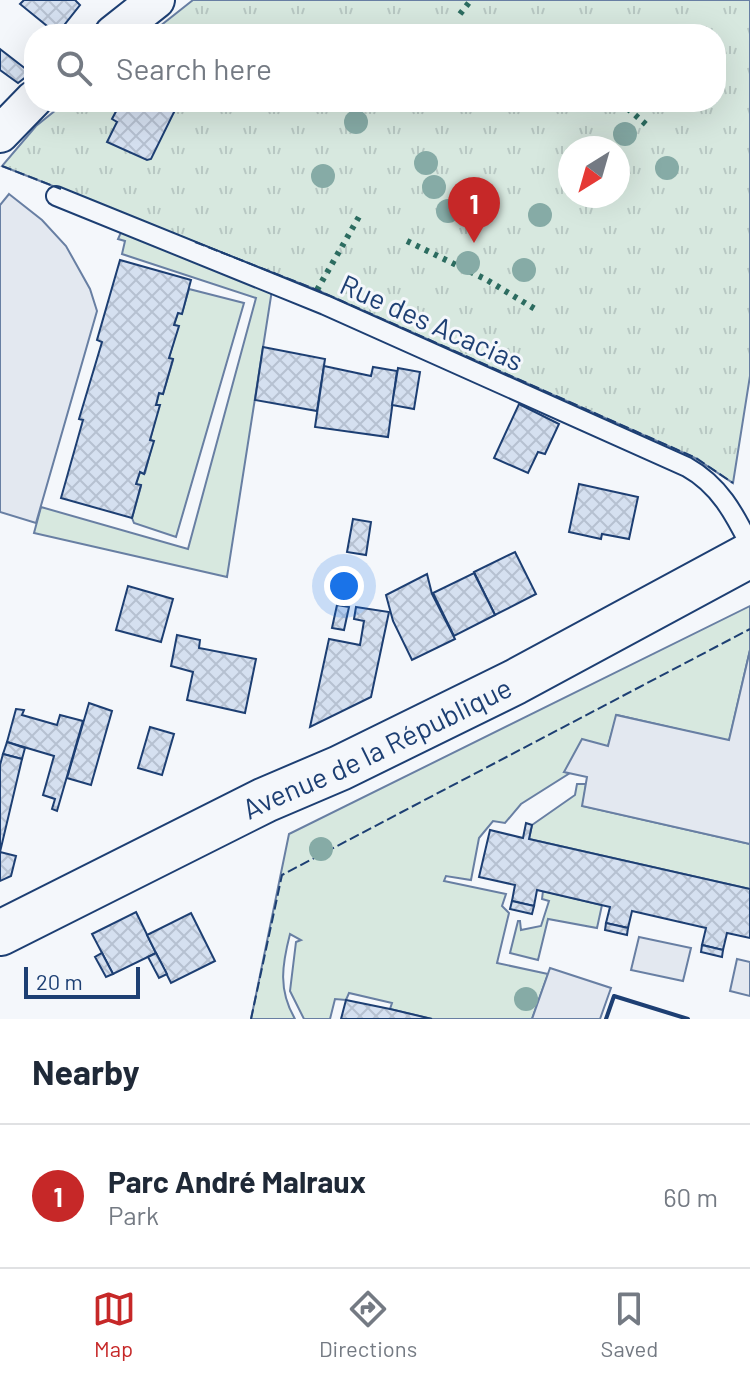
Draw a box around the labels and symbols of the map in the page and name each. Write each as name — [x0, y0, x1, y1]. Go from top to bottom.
north arrow — [558, 136, 630, 208]
pin: 1 — [448, 177, 500, 243]
street label: Rue des Acacias — [335, 266, 529, 378]
your location — [324, 566, 364, 606]
street label: Avenue de la République — [237, 669, 517, 826]
scale bar — [24, 963, 140, 999]

